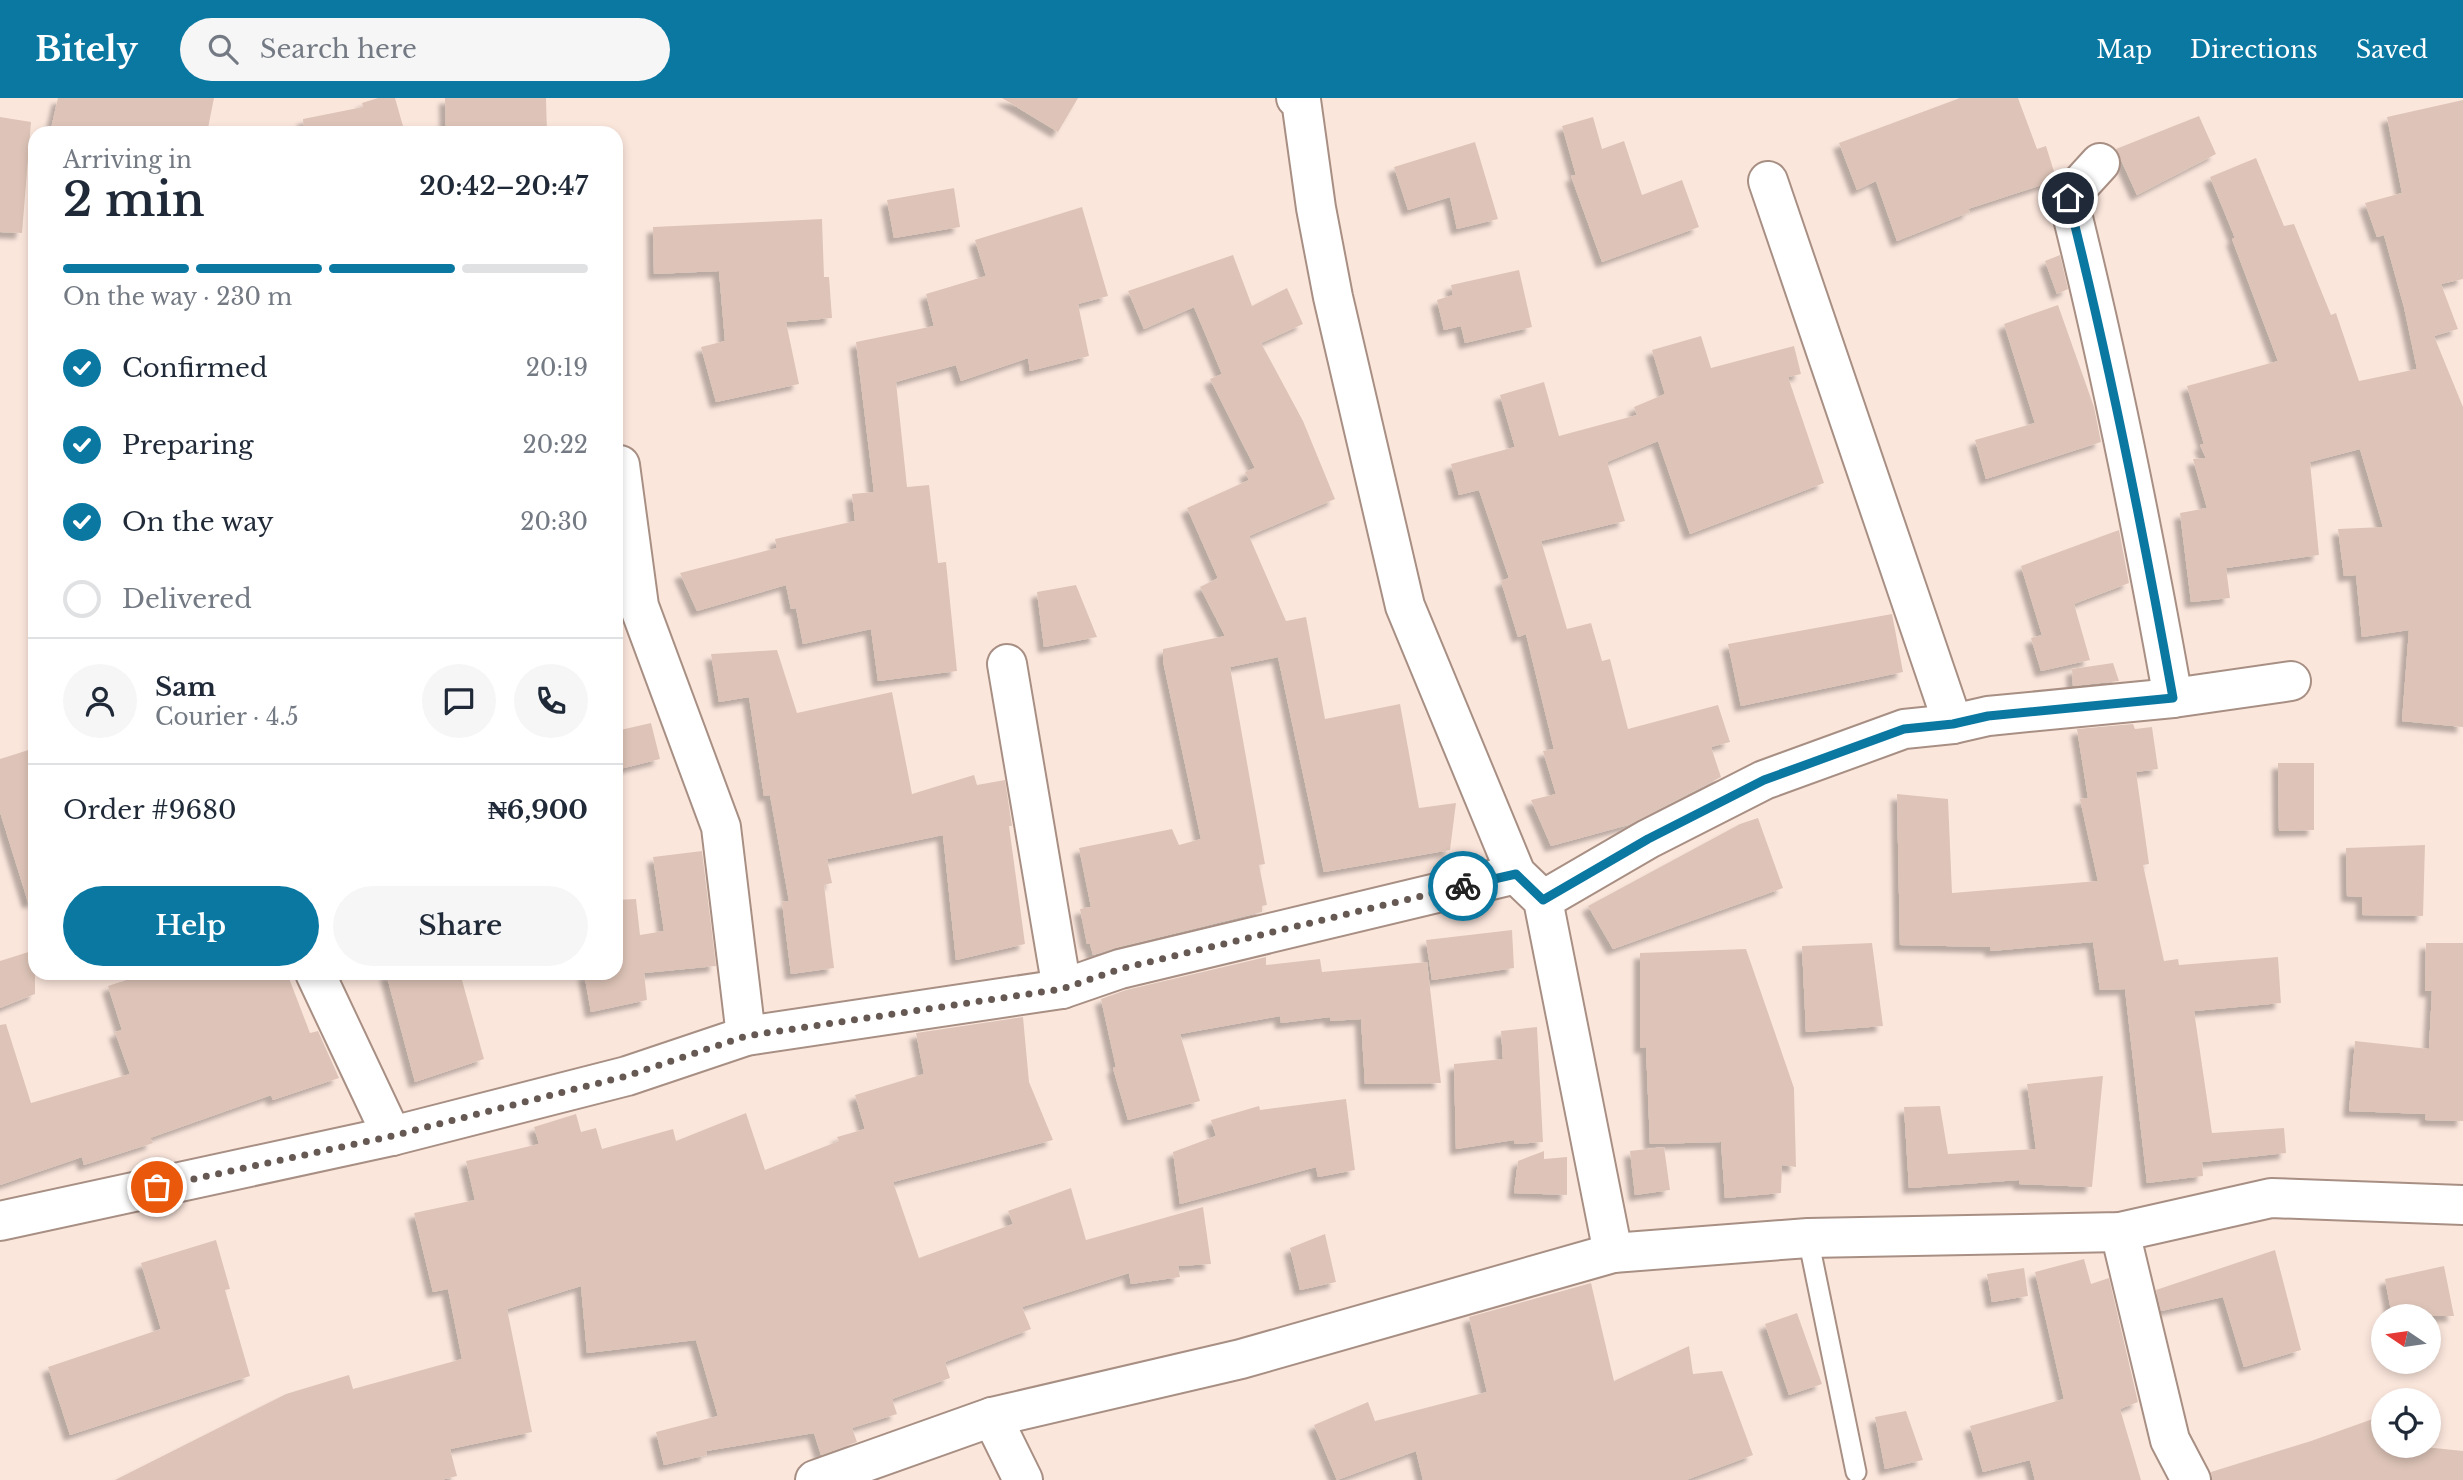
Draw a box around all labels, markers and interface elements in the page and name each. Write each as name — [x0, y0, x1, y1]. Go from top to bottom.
search box — [180, 18, 670, 81]
text: Bitely — [35, 29, 138, 70]
icon: search — [204, 30, 242, 68]
text: Search here — [260, 33, 417, 65]
text: Map — [2096, 35, 2152, 64]
text: Directions — [2190, 35, 2318, 64]
text: Saved — [2356, 35, 2428, 64]
text: Arriving in — [63, 146, 192, 174]
pin — [2038, 168, 2098, 228]
text: 20:42–20:47 — [419, 170, 588, 202]
text: 2 min — [63, 171, 205, 228]
icon: home — [2049, 179, 2087, 217]
text: On the way · 230 m — [63, 283, 292, 311]
icon: check — [63, 349, 101, 387]
text: Confirmed — [122, 352, 267, 384]
text: 20:19 — [526, 354, 588, 382]
icon: check — [63, 426, 101, 464]
text: Preparing — [122, 429, 254, 461]
text: 20:22 — [523, 431, 588, 459]
icon: check — [63, 503, 101, 541]
text: On the way — [122, 506, 274, 538]
text: 20:30 — [520, 508, 588, 536]
text: Delivered — [122, 583, 252, 615]
button: person — [63, 664, 137, 738]
button: chat — [422, 664, 496, 738]
button: phone — [514, 664, 588, 738]
text: Sam — [155, 671, 216, 703]
text: Courier · 4.5 — [155, 703, 299, 731]
text: Order #9680 — [63, 794, 236, 826]
text: ₦6,900 — [488, 794, 588, 826]
courier — [1428, 851, 1498, 921]
icon: bike — [1444, 867, 1482, 905]
button: Help — [63, 886, 319, 966]
button: Share — [333, 886, 588, 966]
pin — [127, 1157, 187, 1217]
icon: bag — [138, 1168, 176, 1206]
north arrow — [2371, 1304, 2441, 1374]
map controls — [2371, 1304, 2441, 1458]
button: locate — [2371, 1388, 2441, 1458]

